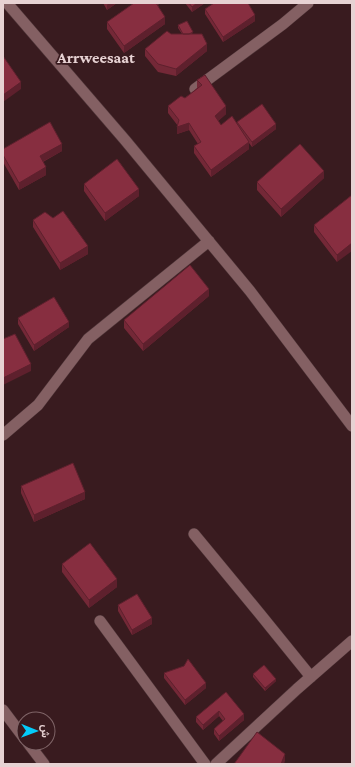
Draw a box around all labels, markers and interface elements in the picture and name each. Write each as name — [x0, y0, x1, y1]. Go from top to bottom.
district label: Arrweesaat — [56, 49, 135, 66]
north arrow — [16, 711, 56, 751]
text: ش — [39, 724, 52, 738]

